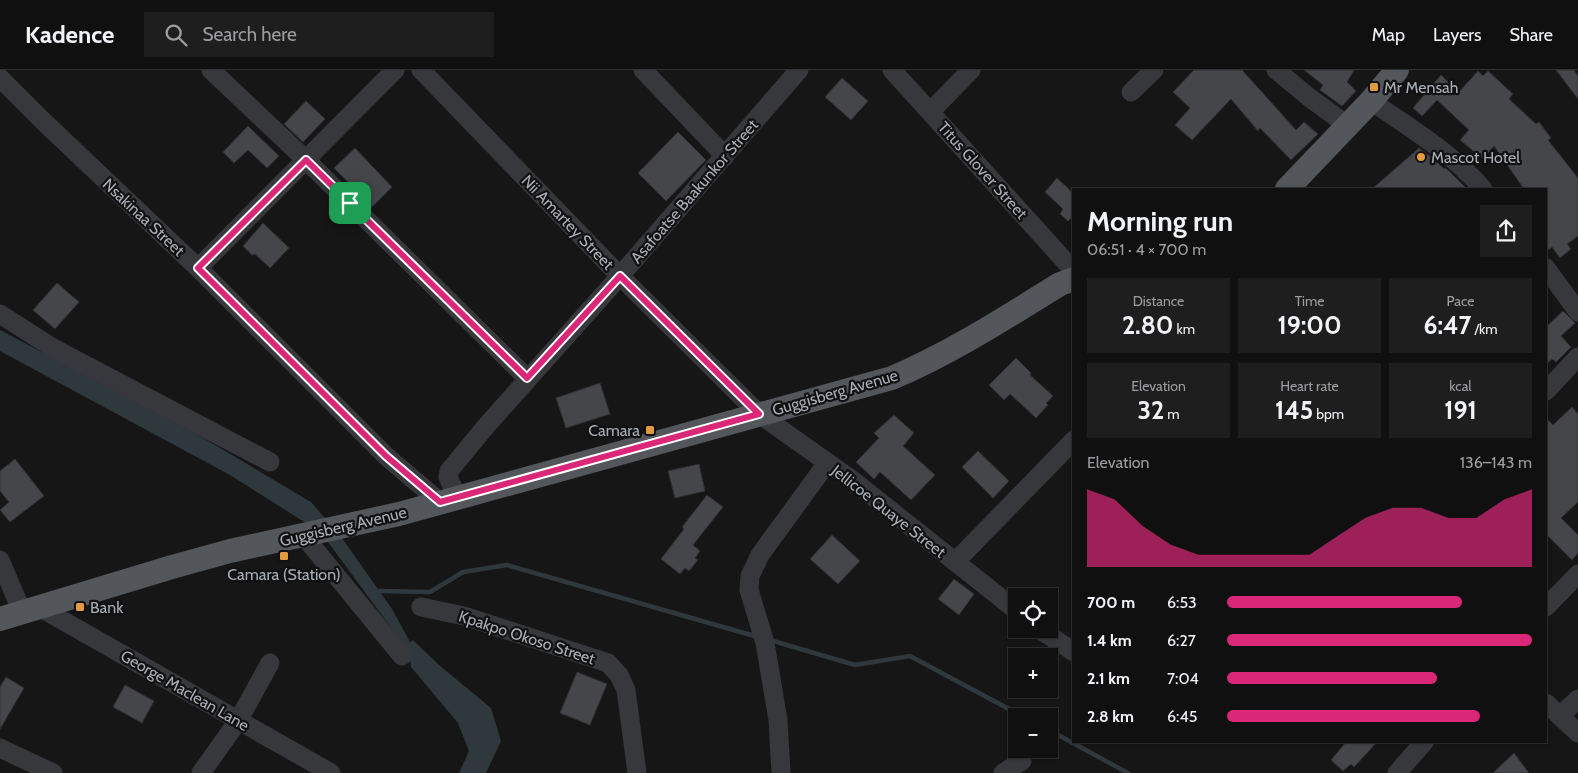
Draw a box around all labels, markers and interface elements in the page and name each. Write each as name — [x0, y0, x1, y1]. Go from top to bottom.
search box — [144, 12, 494, 57]
text: Kadence — [25, 20, 114, 49]
icon: search — [162, 21, 190, 49]
text: Search here — [202, 23, 297, 46]
text: Map — [1372, 24, 1405, 46]
text: Layers — [1433, 24, 1482, 46]
text: Share — [1510, 24, 1553, 46]
place label: Mr Mensah — [1384, 78, 1458, 97]
marker: Mr Mensah — [1368, 81, 1380, 93]
street label: Asafoatse Baakunkor Street — [627, 115, 762, 267]
street label: Titus Glover Street — [934, 118, 1032, 223]
place label: Mascot Hotel — [1431, 148, 1520, 167]
marker: Mascot Hotel — [1415, 151, 1427, 163]
street label: Nii Amartey Street — [518, 171, 618, 274]
street label: Nsakinaa Street — [99, 175, 189, 261]
pin — [329, 182, 371, 224]
icon: arrive — [336, 189, 364, 217]
text: Morning run — [1087, 204, 1233, 238]
button: share — [1480, 205, 1532, 257]
text: 06:51 · 4 × 700 m — [1087, 240, 1206, 259]
text: Distance — [1133, 292, 1184, 310]
text: Time — [1295, 292, 1324, 310]
text: Pace — [1447, 292, 1474, 310]
text: 2.80 — [1122, 310, 1173, 340]
text: 19:00 — [1277, 310, 1342, 340]
text: 6:47 — [1423, 310, 1471, 340]
text: km — [1173, 320, 1195, 338]
text: /km — [1471, 320, 1498, 338]
street label: Guggisberg Avenue — [770, 365, 900, 419]
text: Elevation — [1131, 377, 1186, 395]
text: Heart rate — [1280, 377, 1339, 395]
text: kcal — [1449, 377, 1472, 395]
text: 32 — [1137, 395, 1164, 425]
text: 145 — [1275, 395, 1313, 425]
text: 191 — [1444, 395, 1477, 425]
text: m — [1164, 405, 1180, 423]
text: bpm — [1313, 405, 1344, 423]
place label: Camara — [588, 421, 640, 440]
marker: Camara — [644, 424, 656, 436]
text: Elevation — [1087, 453, 1150, 472]
text: 136–143 m — [1460, 453, 1532, 472]
street label: Jellicoe Quaye Street — [827, 460, 950, 562]
street label: Guggisberg Avenue — [278, 503, 408, 550]
marker: Camara (Station) — [278, 550, 290, 562]
place label: Camara (Station) — [227, 565, 341, 584]
map controls — [1008, 588, 1058, 758]
button: locate — [1008, 588, 1058, 638]
text: 700 m — [1087, 593, 1135, 612]
text: 6:53 — [1167, 593, 1197, 612]
place label: Bank — [90, 598, 124, 617]
marker: Bank — [74, 601, 86, 613]
street label: Kpakpo Okoso Street — [456, 606, 598, 669]
text: 1.4 km — [1087, 631, 1132, 650]
text: 6:27 — [1167, 631, 1196, 650]
street label: George Maclean Lane — [117, 646, 252, 735]
button: + — [1008, 648, 1058, 698]
text: 2.1 km — [1087, 669, 1130, 688]
text: 7:04 — [1167, 669, 1199, 688]
text: 2.8 km — [1087, 707, 1134, 726]
text: 6:45 — [1167, 707, 1197, 726]
button: − — [1008, 708, 1058, 758]

